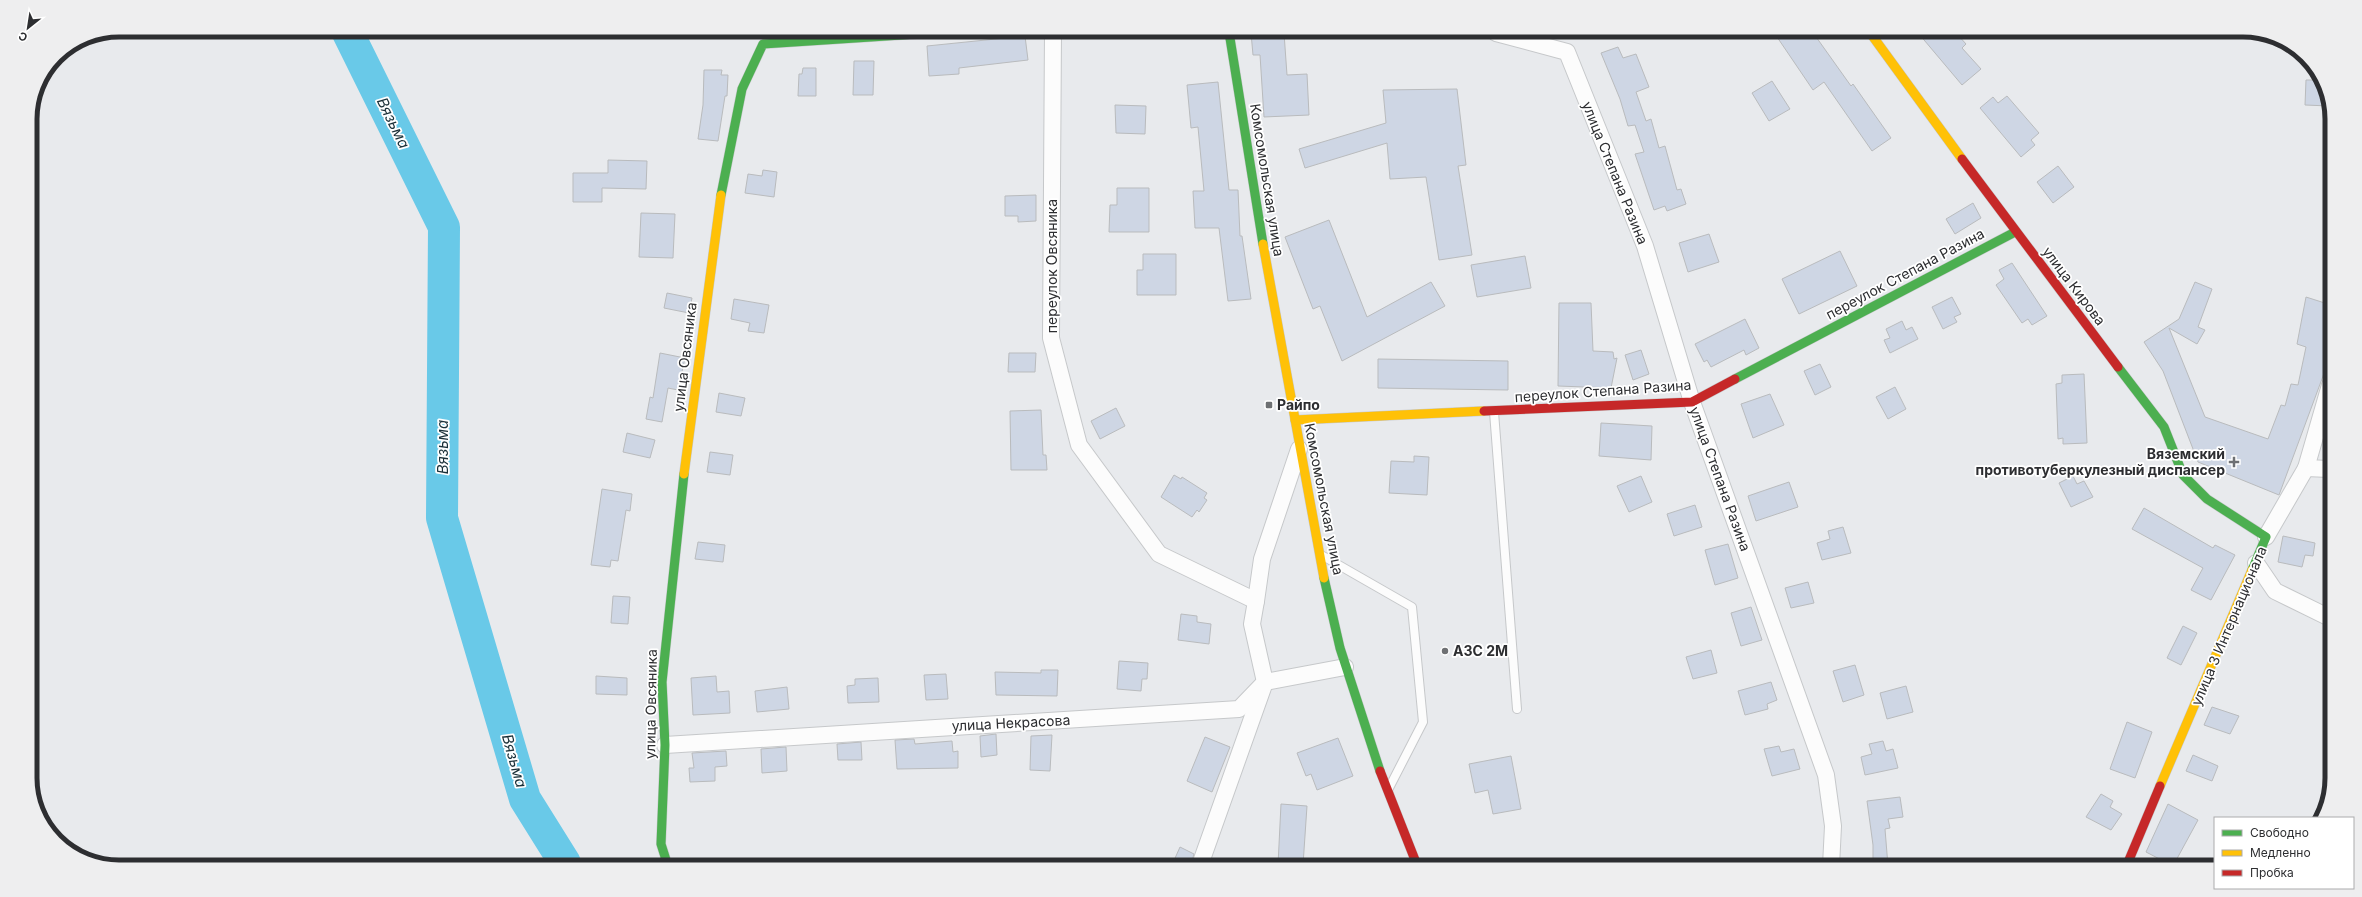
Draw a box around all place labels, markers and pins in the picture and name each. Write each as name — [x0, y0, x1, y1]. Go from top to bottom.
place label: Райпо — [1277, 396, 1320, 413]
marker: Райпо — [1264, 400, 1274, 410]
place label: Вяземский противотуберкулезный диспансер — [1976, 445, 2225, 478]
marker: Вяземский противотуберкулезный диспансер — [2228, 456, 2240, 468]
place label: АЗС 2М — [1453, 642, 1508, 659]
marker: АЗС 2М — [1440, 646, 1450, 656]

